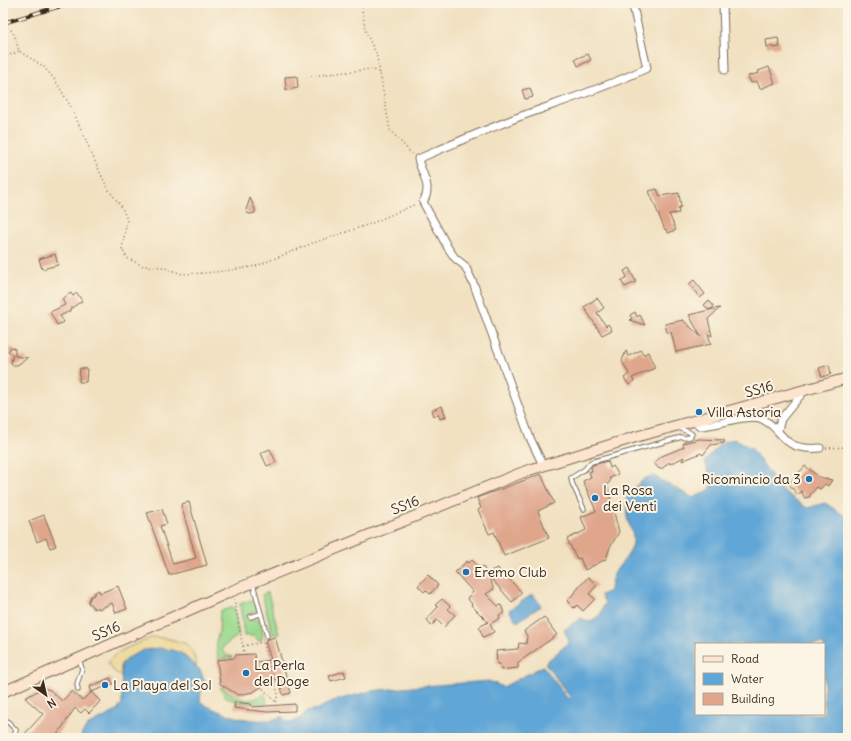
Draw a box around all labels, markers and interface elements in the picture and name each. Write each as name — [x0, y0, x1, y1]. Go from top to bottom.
street label: SS16 — [743, 376, 775, 402]
place label: Villa Astoria — [707, 403, 781, 421]
marker: Villa Astoria — [694, 407, 704, 417]
place label: Ricomincio da 3 — [702, 470, 801, 488]
marker: Ricomincio da 3 — [804, 474, 814, 484]
place label: La Rosa dei Venti — [603, 481, 657, 515]
street label: SS16 — [388, 491, 422, 519]
marker: La Rosa dei Venti — [590, 493, 600, 503]
place label: Eremo Club — [474, 563, 547, 581]
marker: Eremo Club — [461, 567, 471, 577]
street label: SS16 — [89, 617, 123, 645]
legend — [695, 643, 825, 715]
text: Road — [731, 651, 759, 666]
place label: La Perla del Doge — [254, 656, 309, 690]
marker: La Perla del Doge — [241, 668, 251, 678]
text: Water — [731, 671, 764, 686]
north arrow — [26, 675, 66, 715]
place label: La Playa del Sol — [113, 676, 212, 694]
marker: La Playa del Sol — [100, 680, 110, 690]
text: Building — [731, 691, 775, 706]
text: N — [45, 695, 59, 711]

